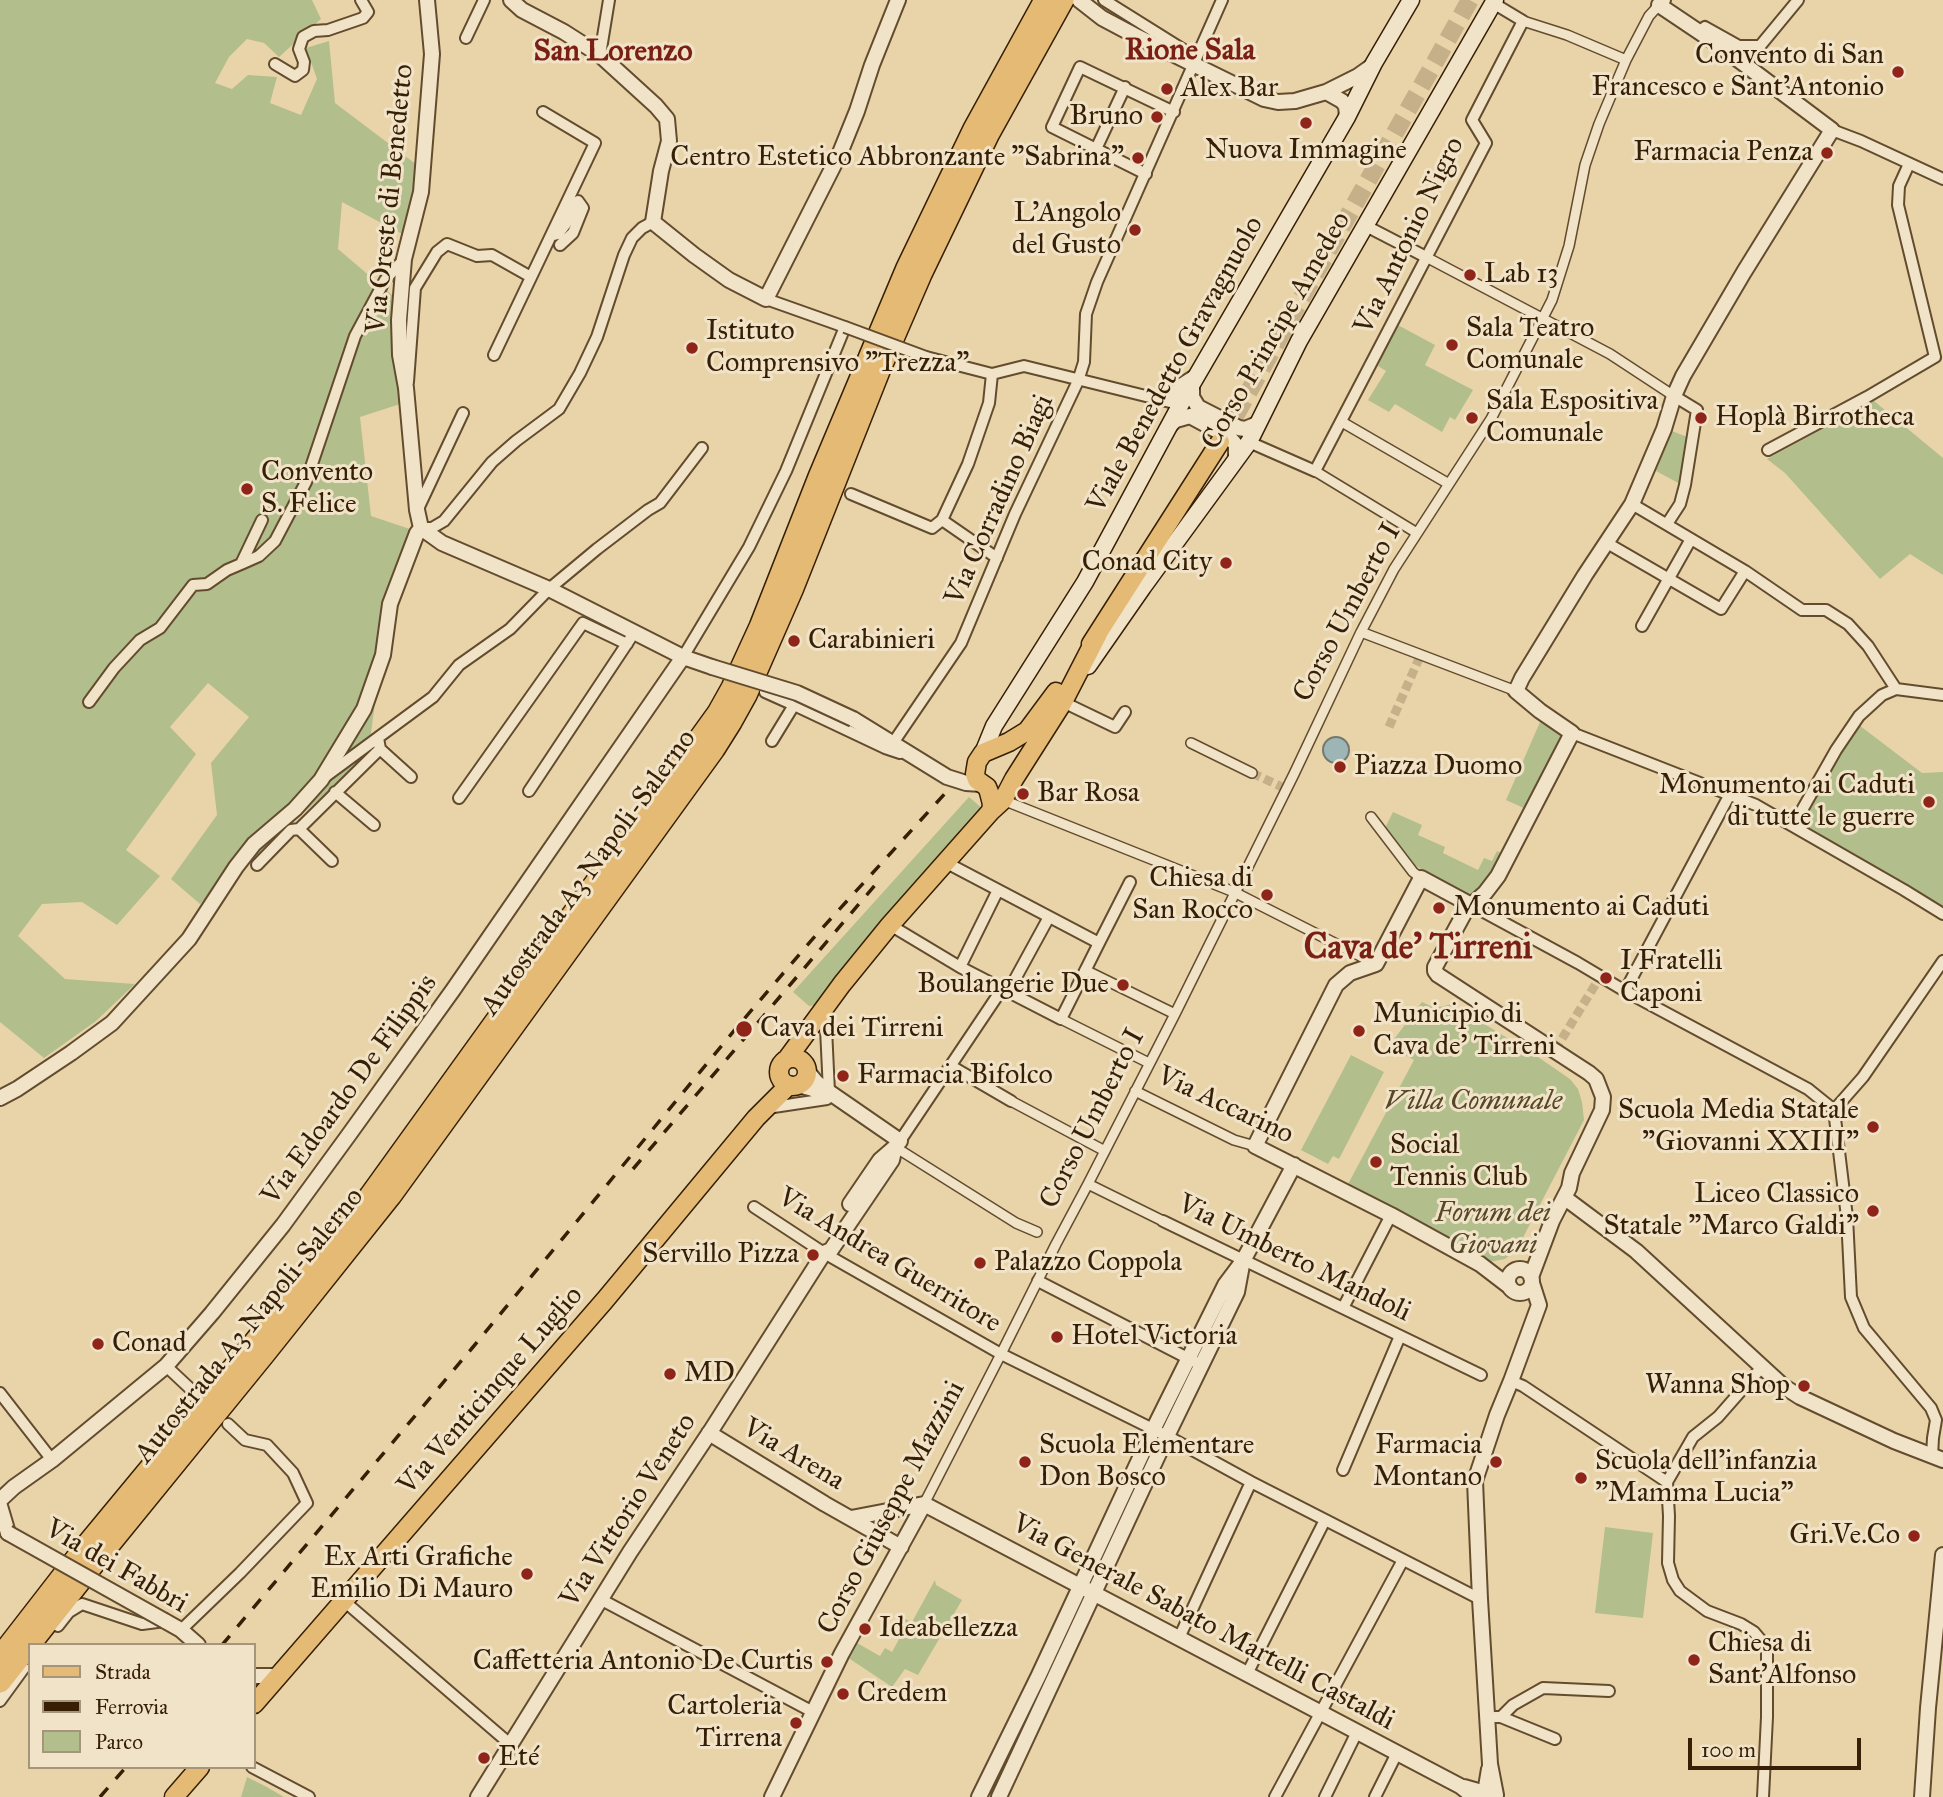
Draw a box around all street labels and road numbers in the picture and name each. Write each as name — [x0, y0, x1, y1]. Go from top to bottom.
street label: Via Oreste di Benedetto — [360, 63, 422, 335]
street label: Via Antonio Nigro — [1348, 132, 1472, 340]
street label: Corso Principe Amedeo — [1195, 206, 1359, 456]
street label: Viale Benedetto Gravagnuolo — [1080, 211, 1272, 519]
street label: Via Corradino Biagi — [938, 389, 1062, 611]
street label: Corso Umberto I — [1287, 518, 1409, 708]
street label: Autostrada A3 Napoli-Salerno — [474, 724, 704, 1022]
street label: Via Edoardo De Filippis — [255, 968, 445, 1212]
street label: Corso Umberto I — [1033, 1024, 1153, 1214]
street label: Via Accarino — [1151, 1060, 1299, 1152]
street label: Autostrada A3 Napoli-Salerno — [128, 1181, 372, 1471]
street label: Via Andrea Guerritore — [771, 1181, 1007, 1341]
street label: Via Umberto Mandoli — [1172, 1188, 1416, 1330]
street label: Via Venticinque Luglio — [391, 1280, 591, 1502]
street label: Corso Giuseppe Mazzini — [811, 1376, 973, 1640]
street label: Via Vittorio Veneto — [554, 1408, 704, 1614]
street label: Via Arena — [736, 1412, 850, 1498]
street label: Via Generale Sabato Martelli Castaldi — [1006, 1508, 1400, 1738]
street label: Via dei Fabbri — [39, 1513, 193, 1621]

